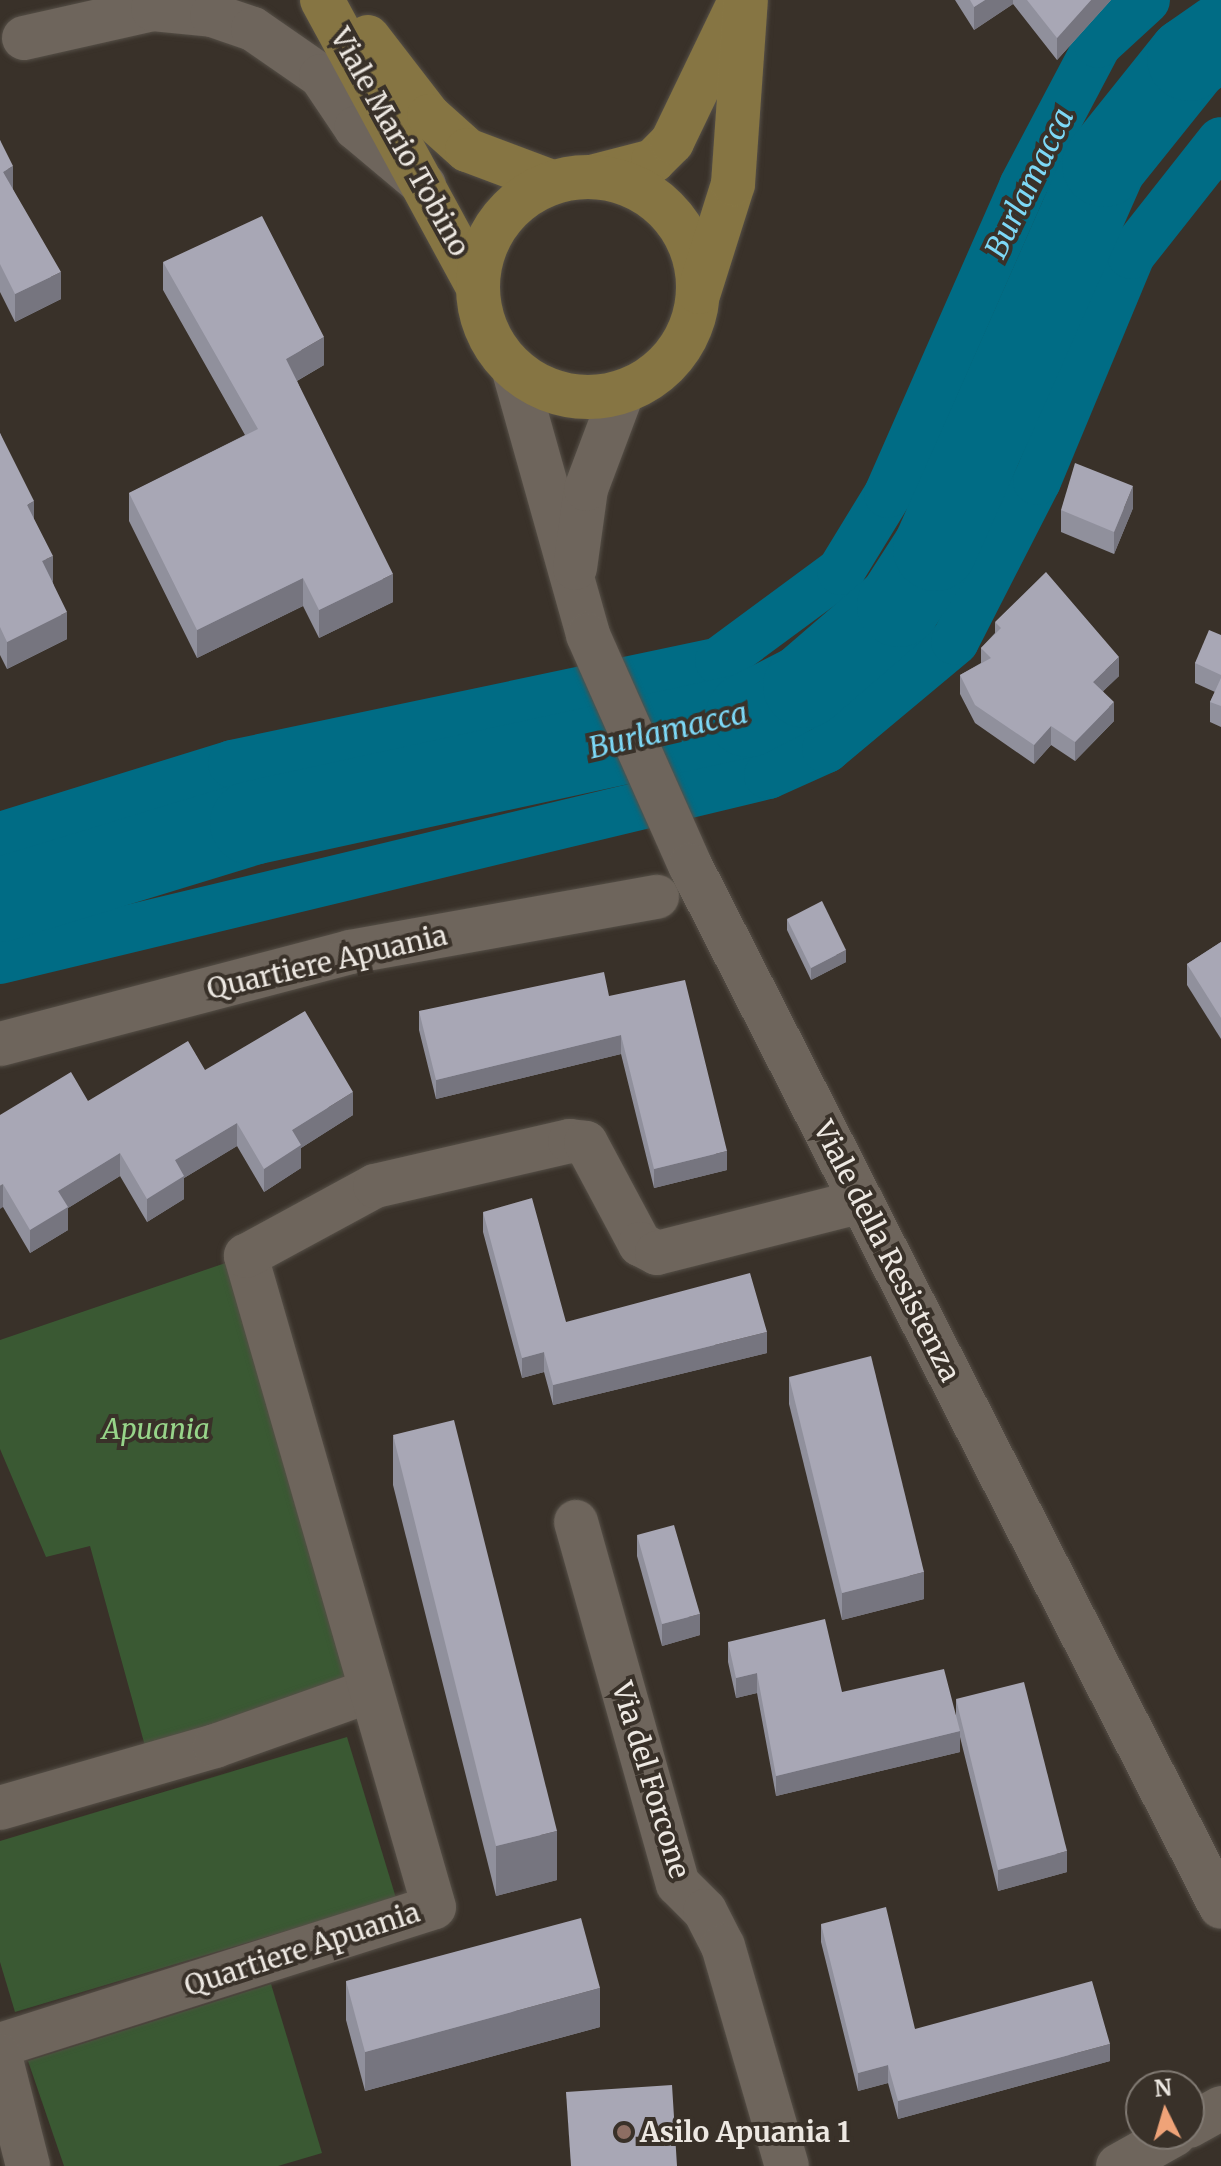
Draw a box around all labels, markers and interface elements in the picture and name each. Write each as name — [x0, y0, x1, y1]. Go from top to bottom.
street label: Viale Mario Tobino — [323, 22, 477, 262]
water label: Burlamacca — [977, 102, 1081, 264]
water label: Burlamacca — [585, 694, 751, 766]
street label: Quartiere Apuania — [204, 918, 450, 1006]
street label: Viale della Resistenza — [807, 1115, 967, 1387]
park label: Apuania — [102, 1412, 210, 1446]
street label: Via del Forcone — [605, 1678, 697, 1882]
street label: Quartiere Apuania — [180, 1895, 424, 2003]
north arrow — [1125, 2070, 1205, 2150]
text: N — [1153, 2073, 1173, 2103]
place label: Asilo Apuania 1 — [640, 2115, 850, 2149]
marker: Asilo Apuania 1 — [615, 2123, 633, 2141]

